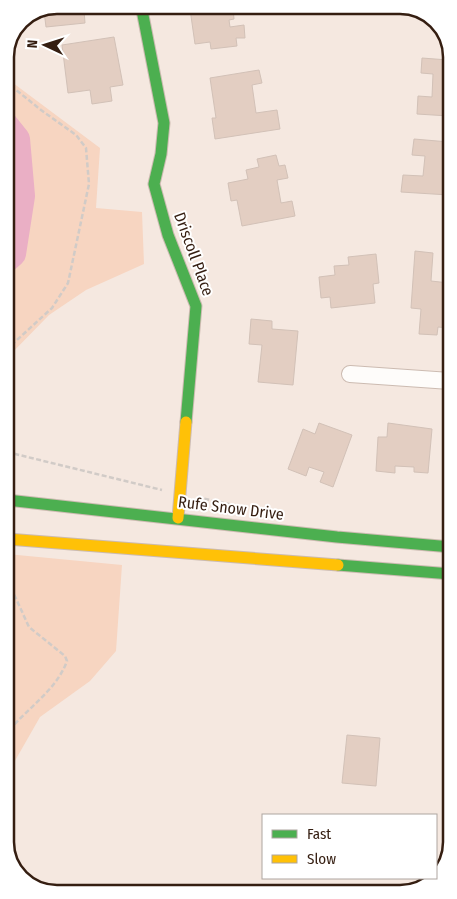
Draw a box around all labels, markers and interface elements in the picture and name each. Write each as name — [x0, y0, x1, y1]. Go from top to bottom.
north arrow — [20, 20, 70, 70]
text: N — [24, 39, 41, 49]
street label: Driscoll Place — [170, 210, 218, 298]
street label: Rufe Snow Drive — [177, 492, 285, 524]
legend — [262, 814, 437, 879]
text: Fast — [307, 825, 331, 843]
text: Slow — [307, 850, 336, 868]

